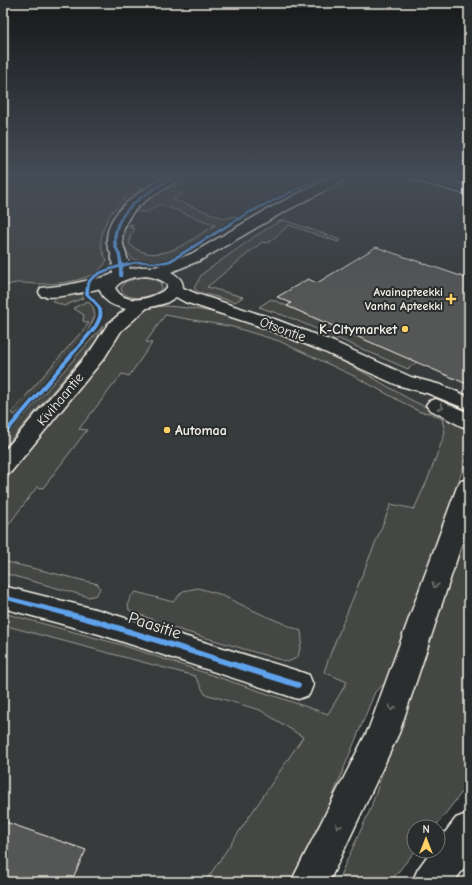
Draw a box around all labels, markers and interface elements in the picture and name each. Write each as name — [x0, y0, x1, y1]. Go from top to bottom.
place label: Avainapteekki Vanha Apteekki — [365, 285, 443, 313]
marker: Avainapteekki Vanha Apteekki — [446, 294, 456, 304]
street label: Otsontie — [257, 313, 308, 346]
place label: K-Citymarket — [319, 321, 397, 338]
marker: K-Citymarket — [400, 324, 410, 334]
street label: Kivihaantie — [33, 369, 87, 429]
one-way arrow — [437, 402, 444, 410]
place label: Automaa — [175, 422, 227, 439]
marker: Automaa — [162, 425, 172, 435]
one-way arrow — [431, 581, 439, 588]
street label: Paasitie — [126, 608, 184, 643]
one-way arrow — [388, 704, 396, 711]
north arrow — [406, 819, 446, 859]
one-way arrow — [335, 821, 342, 829]
text: N — [422, 823, 430, 836]

